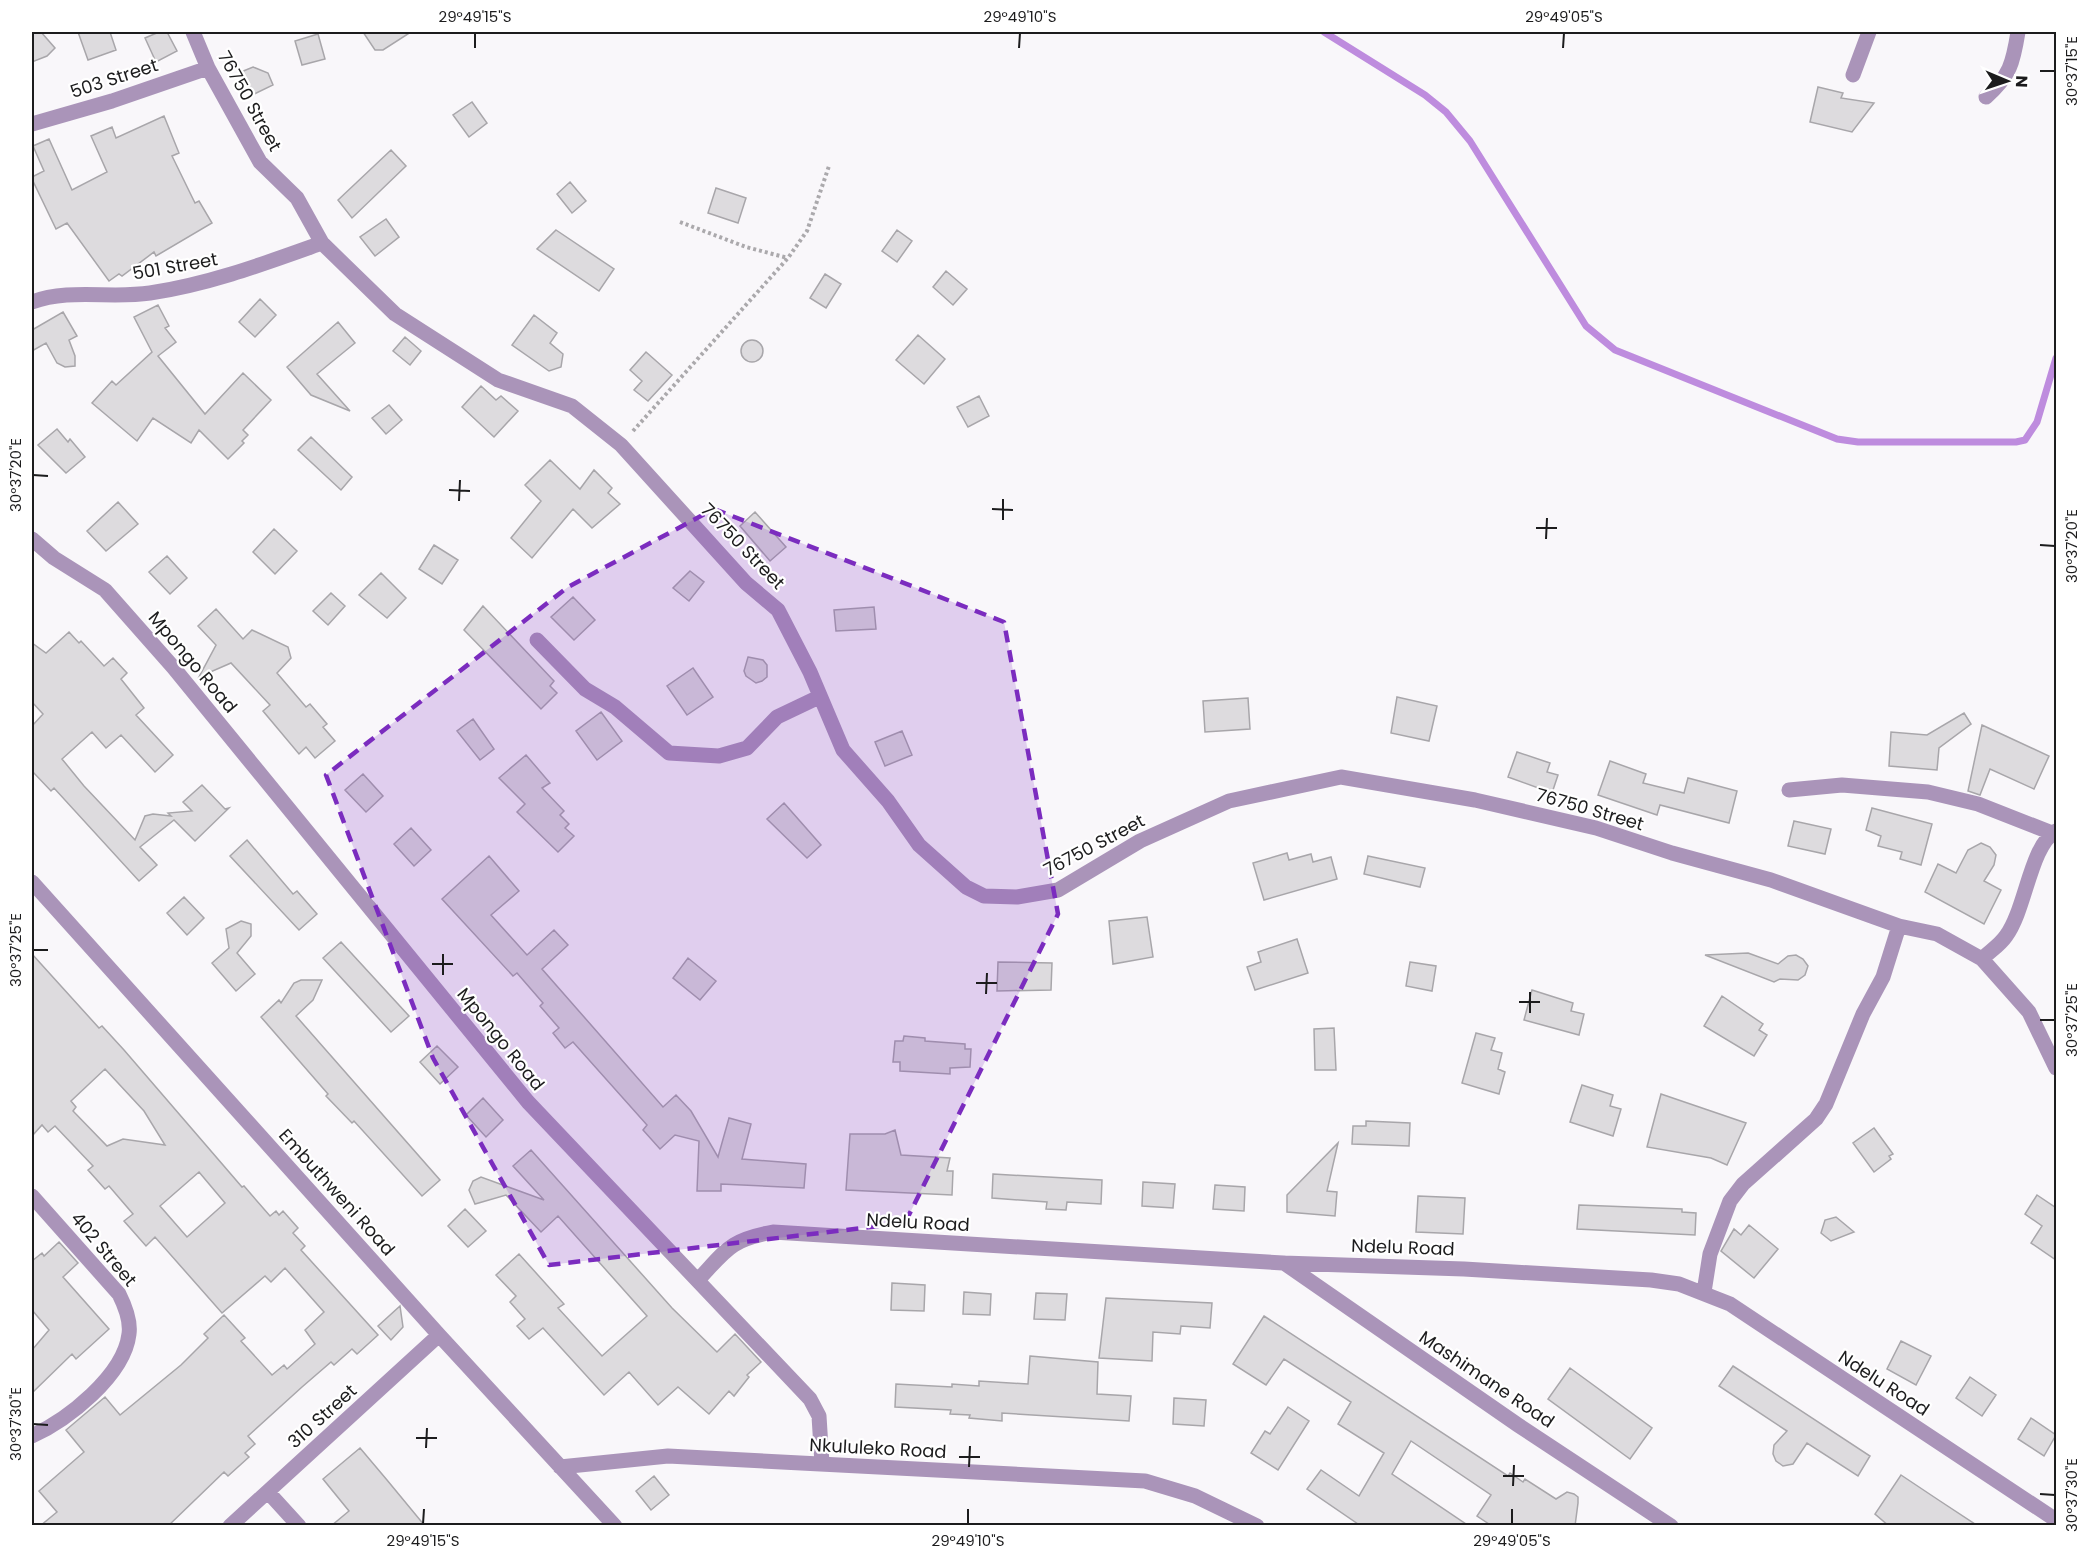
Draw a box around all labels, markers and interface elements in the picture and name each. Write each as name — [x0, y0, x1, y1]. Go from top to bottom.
text: 29°49'15"S — [439, 6, 511, 27]
text: 29°49'10"S — [984, 6, 1056, 27]
text: 29°49'05"S — [1525, 6, 1603, 27]
text: 30°37'15"E — [2061, 36, 2082, 106]
street label: 76750 Street — [212, 46, 288, 156]
north arrow — [1977, 51, 2037, 111]
street label: 503 Street — [67, 52, 161, 104]
text: N — [2010, 75, 2033, 88]
street label: 501 Street — [131, 246, 219, 286]
text: 30°37'20"E — [5, 438, 26, 512]
street label: 76750 Street — [695, 497, 791, 595]
text: 30°37'20"E — [2061, 509, 2082, 583]
street label: Mpongo Road — [143, 606, 243, 718]
street label: 76750 Street — [1533, 782, 1647, 836]
street label: 76750 Street — [1039, 808, 1149, 882]
text: 30°37'25"E — [5, 913, 26, 987]
street label: Mpongo Road — [452, 982, 550, 1096]
text: 30°37'25"E — [2061, 983, 2082, 1057]
street label: Embuthweni Road — [273, 1123, 401, 1261]
street label: 402 Street — [65, 1206, 143, 1292]
street label: Ndelu Road — [866, 1207, 970, 1237]
street label: Ndelu Road — [1351, 1233, 1455, 1261]
street label: Mashimane Road — [1415, 1324, 1559, 1434]
street label: Ndelu Road — [1834, 1344, 1934, 1422]
street label: 310 Street — [282, 1378, 362, 1454]
text: 30°37'30"E — [5, 1387, 26, 1461]
street label: Nkululeko Road — [809, 1432, 947, 1464]
text: 30°37'30"E — [2061, 1458, 2082, 1532]
text: 29°49'15"S — [387, 1530, 459, 1551]
text: 29°49'10"S — [932, 1530, 1004, 1551]
text: 29°49'05"S — [1473, 1530, 1551, 1551]

